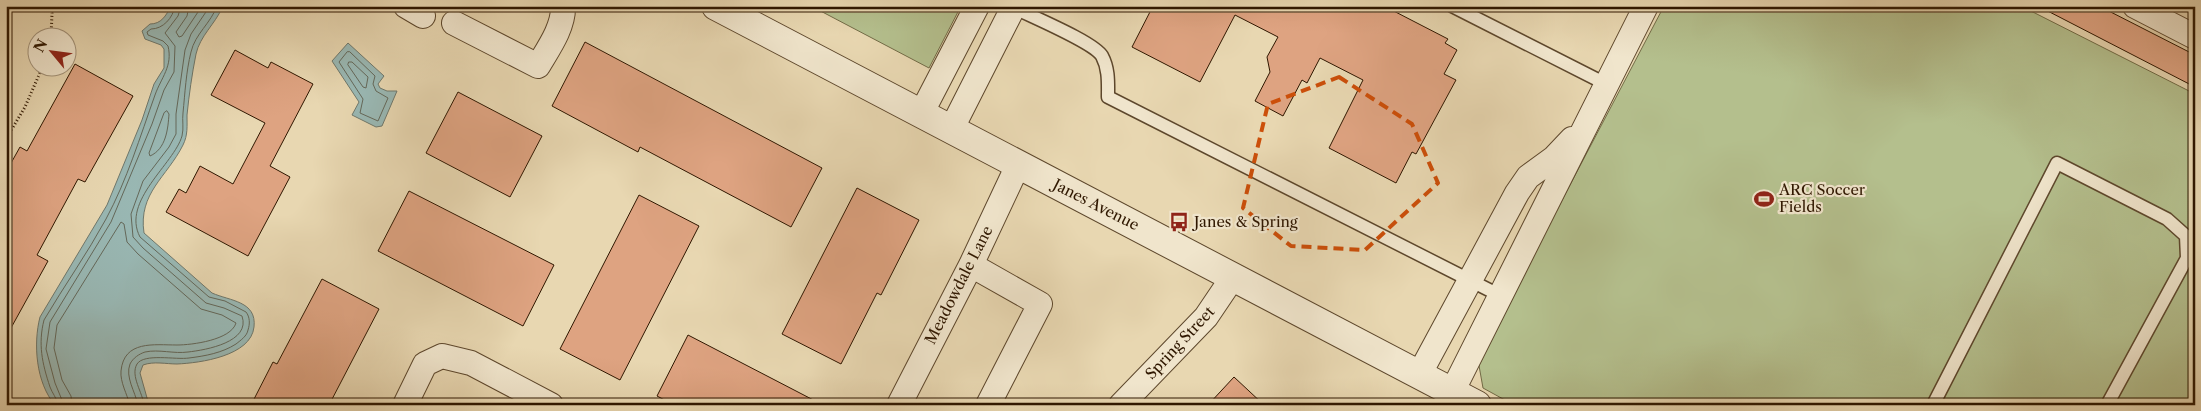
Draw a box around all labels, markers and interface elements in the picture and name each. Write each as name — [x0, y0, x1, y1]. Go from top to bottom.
north arrow — [28, 28, 78, 78]
text: N — [30, 36, 51, 55]
street label: Janes Avenue — [1048, 174, 1142, 234]
place label: ARC Soccer Fields — [1778, 180, 1866, 216]
sports icon: ARC Soccer Fields — [1753, 188, 1775, 210]
bus stop icon: Janes & Spring — [1168, 211, 1190, 233]
place label: Janes & Spring — [1192, 212, 1298, 231]
street label: Meadowdale Lane — [920, 222, 997, 347]
street label: Spring Street — [1141, 302, 1219, 383]

